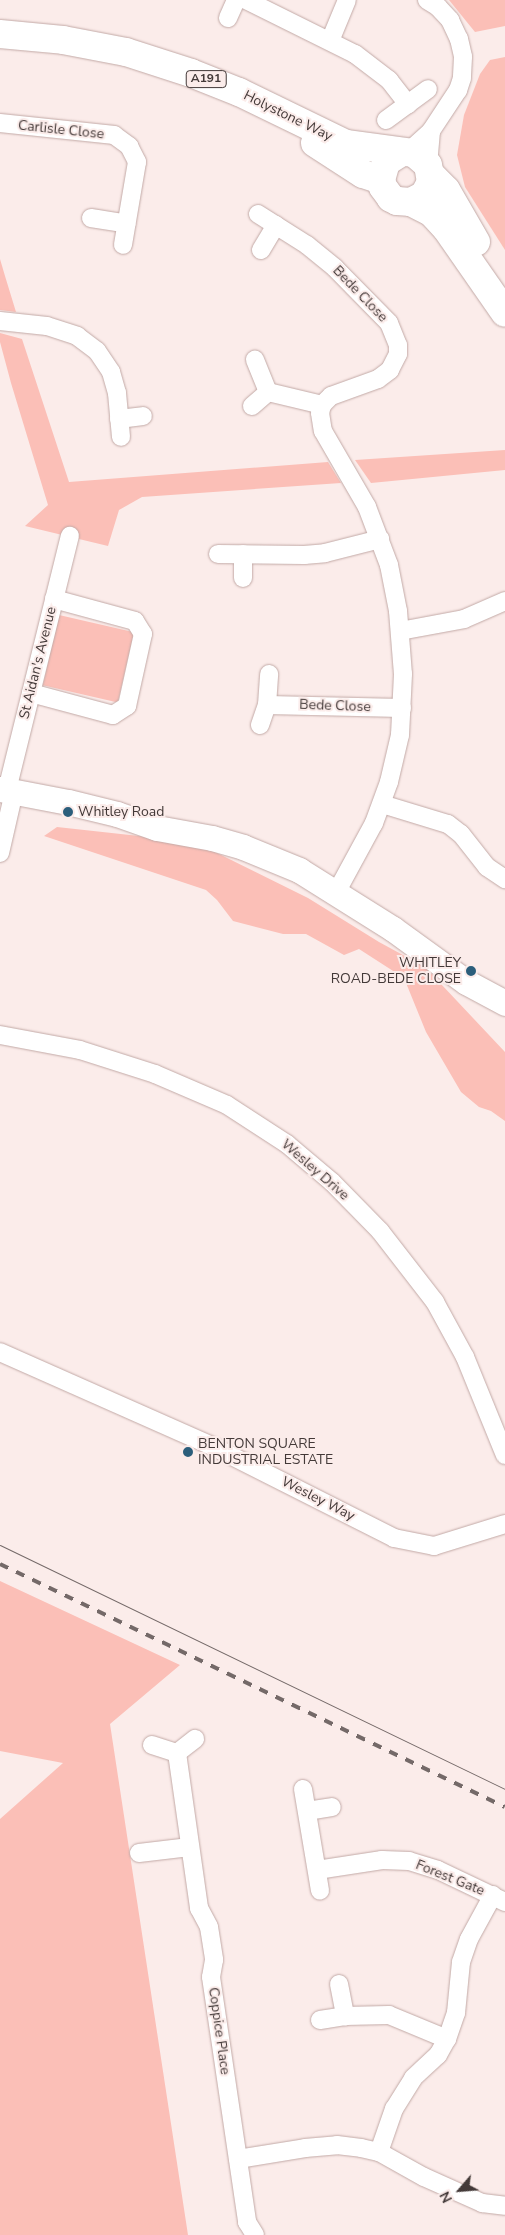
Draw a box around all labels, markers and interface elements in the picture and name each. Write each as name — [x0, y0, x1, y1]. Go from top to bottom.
road number: A191 — [185, 70, 227, 88]
street label: Holystone Way — [241, 87, 335, 145]
street label: Carlisle Close — [17, 117, 105, 143]
street label: Bede Close — [329, 262, 391, 326]
street label: St Aidan's Avenue — [16, 605, 60, 721]
street label: Bede Close — [299, 696, 371, 716]
place label: Whitley Road — [78, 804, 164, 820]
marker: Whitley Road — [62, 806, 74, 818]
place label: WHITLEY ROAD-BEDE CLOSE — [331, 955, 461, 988]
marker: WHITLEY ROAD-BEDE CLOSE — [465, 965, 477, 977]
street label: Wesley Drive — [278, 1136, 352, 1204]
place label: BENTON SQUARE INDUSTRIAL ESTATE — [198, 1436, 333, 1468]
marker: BENTON SQUARE INDUSTRIAL ESTATE — [182, 1446, 194, 1458]
street label: Wesley Way — [278, 1473, 358, 1525]
street label: Forest Gate — [413, 1857, 487, 1899]
street label: Coppice Place — [205, 1986, 233, 2076]
north arrow — [435, 2165, 485, 2215]
text: N — [435, 2188, 457, 2206]

